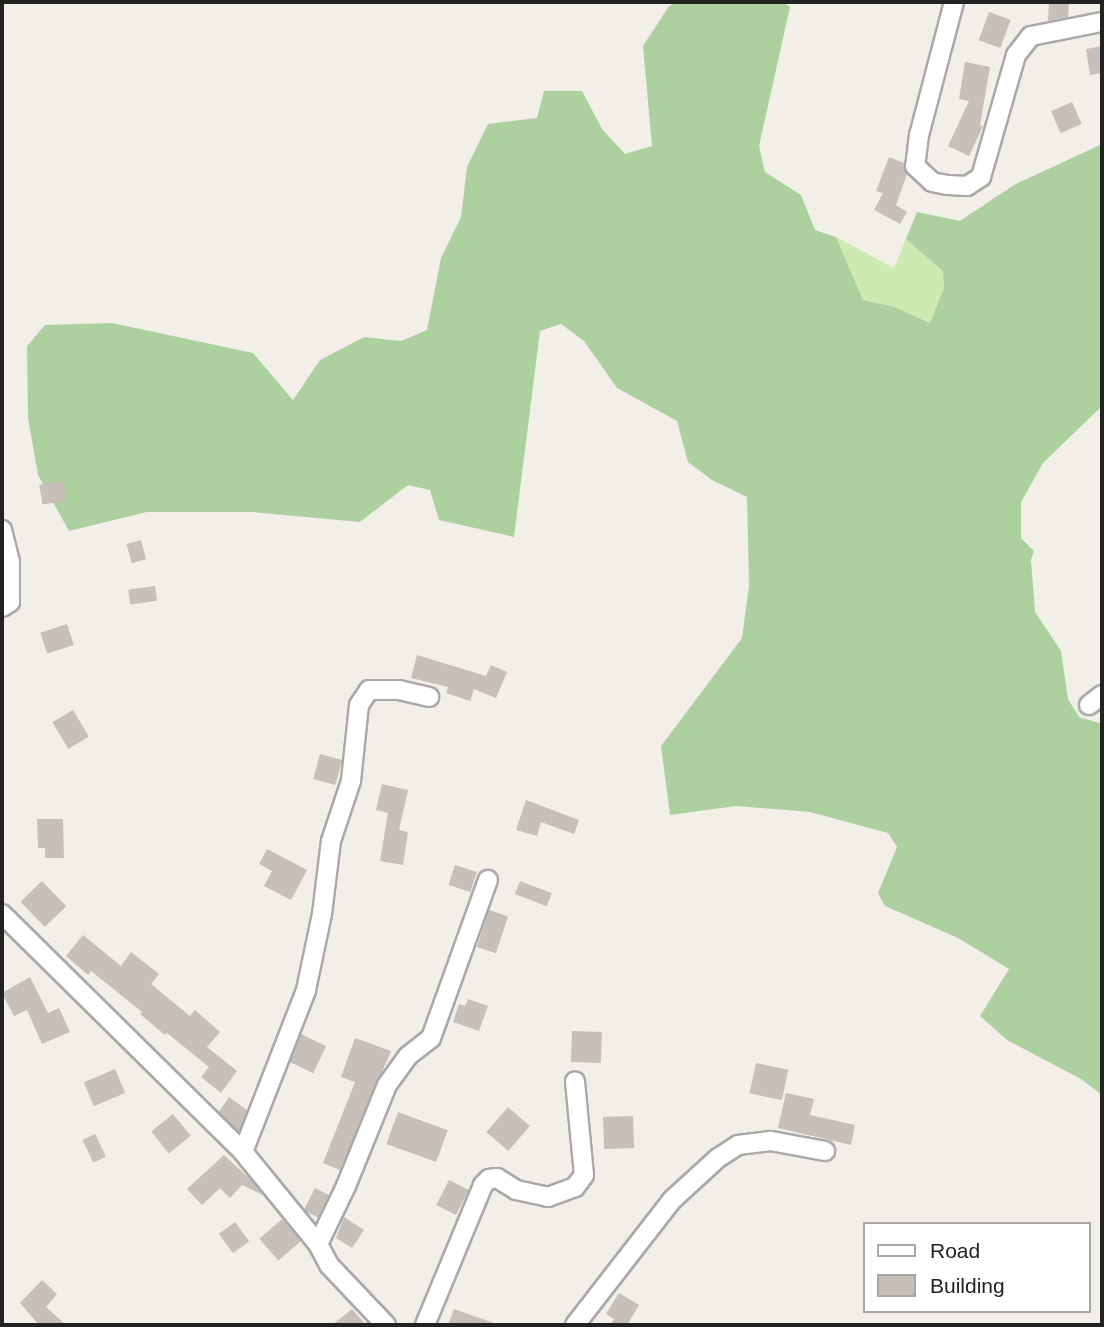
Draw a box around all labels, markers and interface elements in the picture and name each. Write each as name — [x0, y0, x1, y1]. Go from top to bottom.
legend — [862, 1222, 1090, 1313]
text: Road — [930, 1239, 980, 1262]
text: Building — [930, 1274, 1005, 1297]

